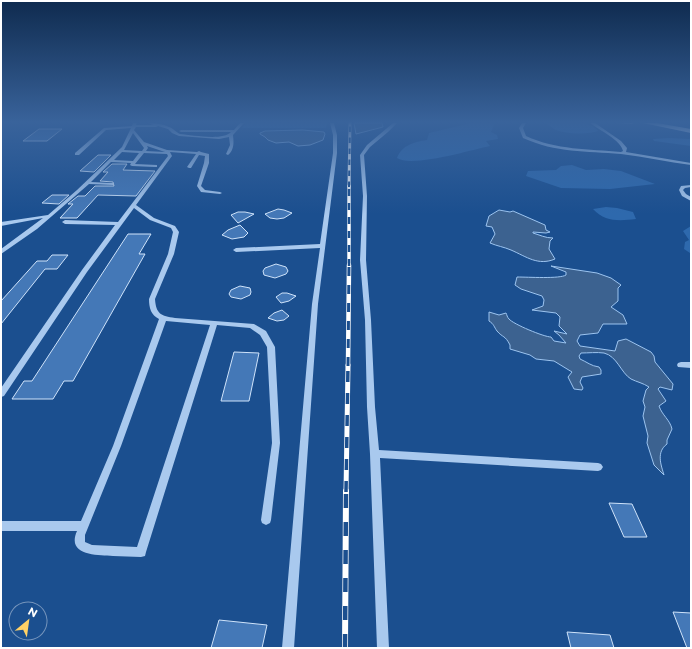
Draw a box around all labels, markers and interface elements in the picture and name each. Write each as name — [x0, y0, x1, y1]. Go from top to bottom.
north arrow — [8, 601, 48, 641]
text: N — [26, 604, 40, 621]

